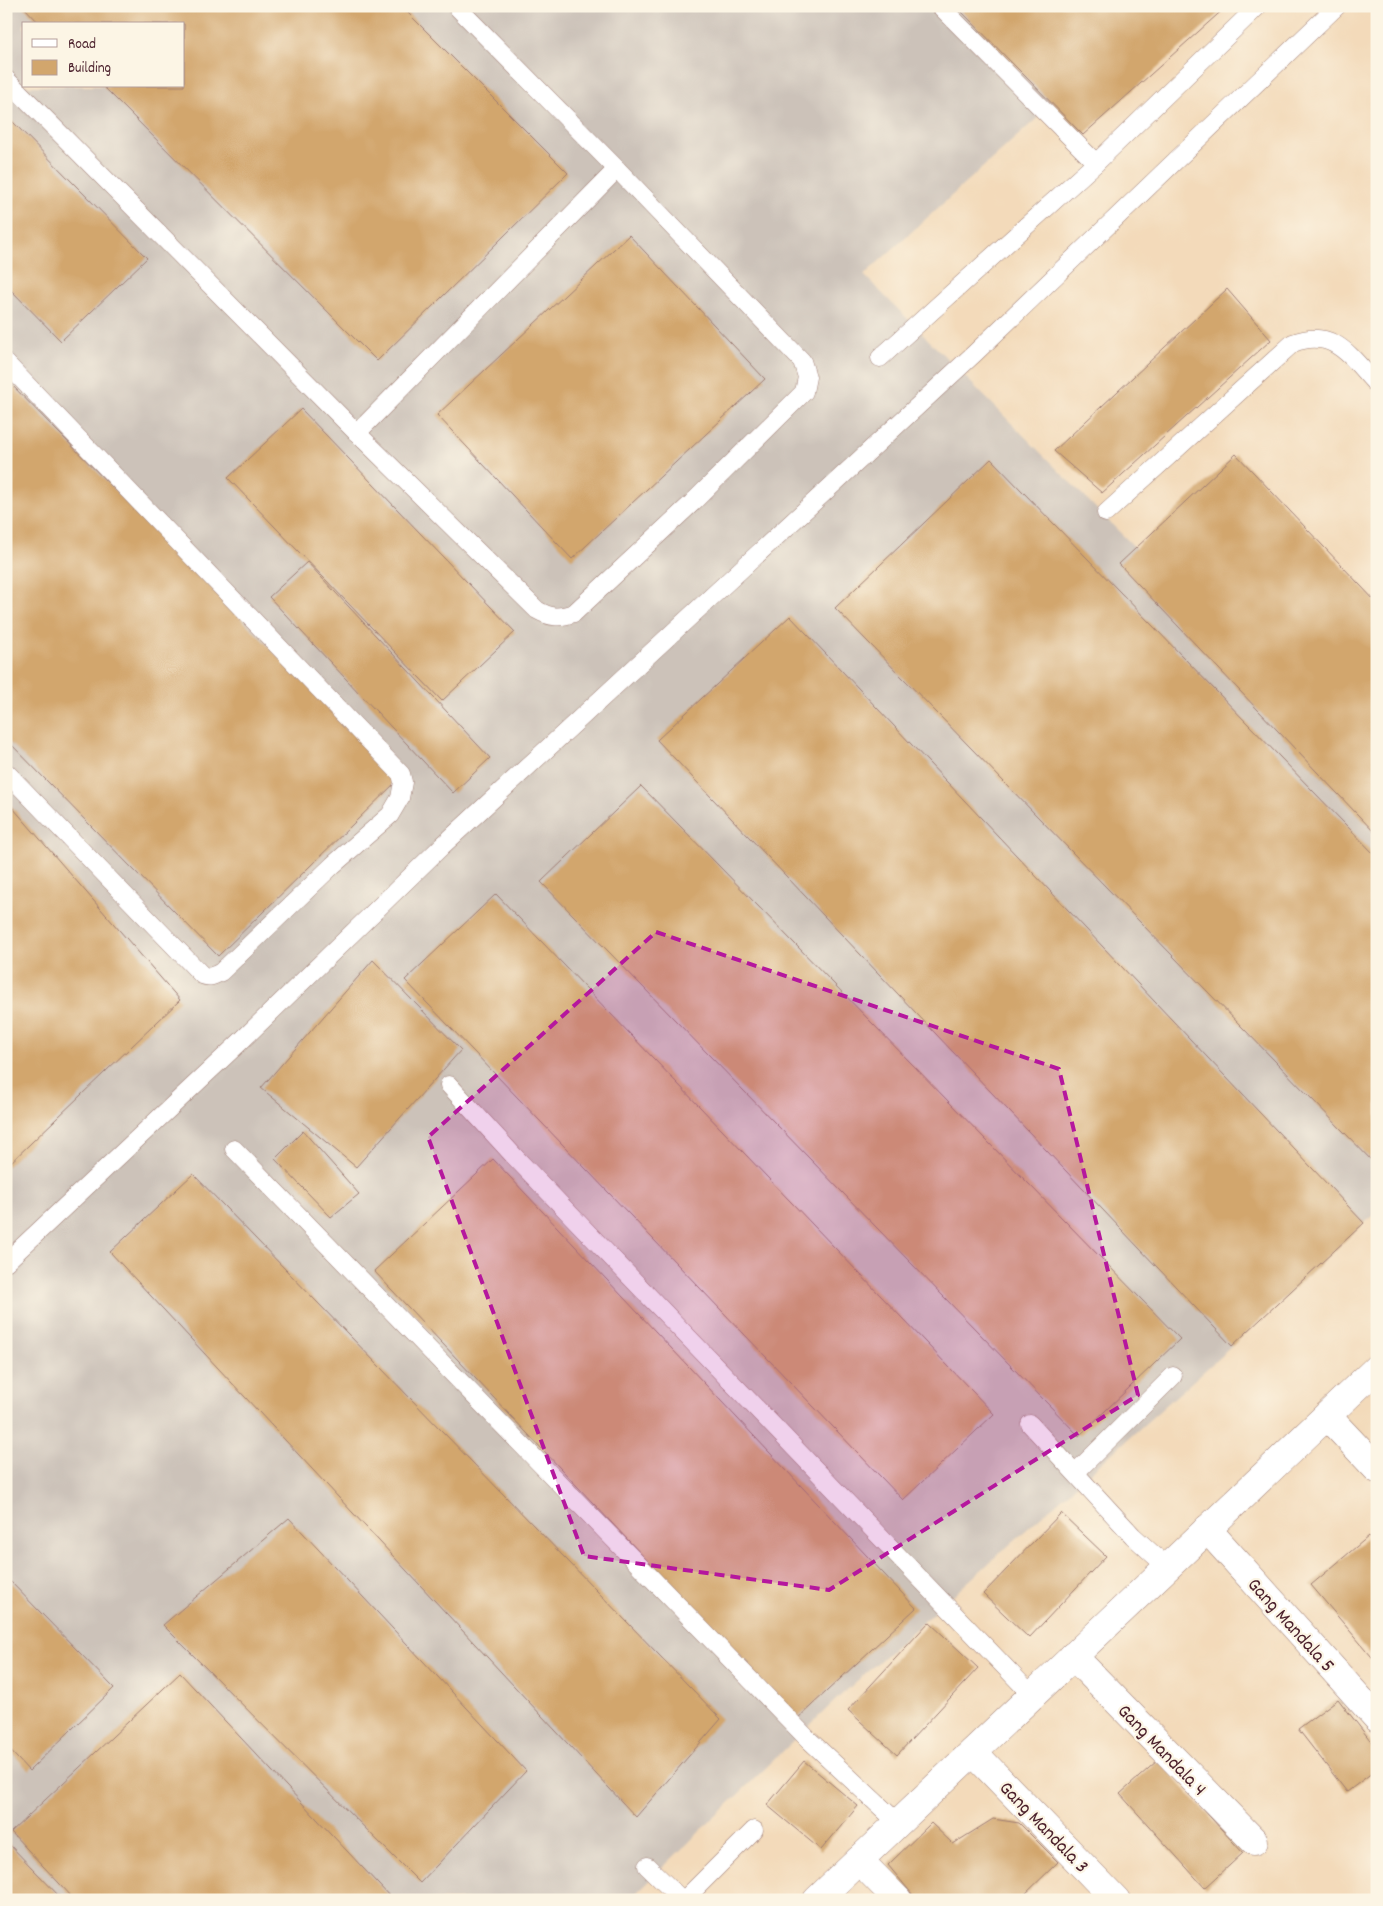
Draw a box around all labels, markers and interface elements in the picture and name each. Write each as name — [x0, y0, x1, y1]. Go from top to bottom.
legend — [22, 22, 185, 88]
text: Road — [68, 34, 96, 56]
text: Building — [68, 58, 111, 80]
street label: Gang Mandala 5 — [1240, 1572, 1340, 1680]
street label: Gang Mandala 4 — [1110, 1699, 1212, 1803]
street label: Gang Mandala 3 — [992, 1776, 1094, 1881]

